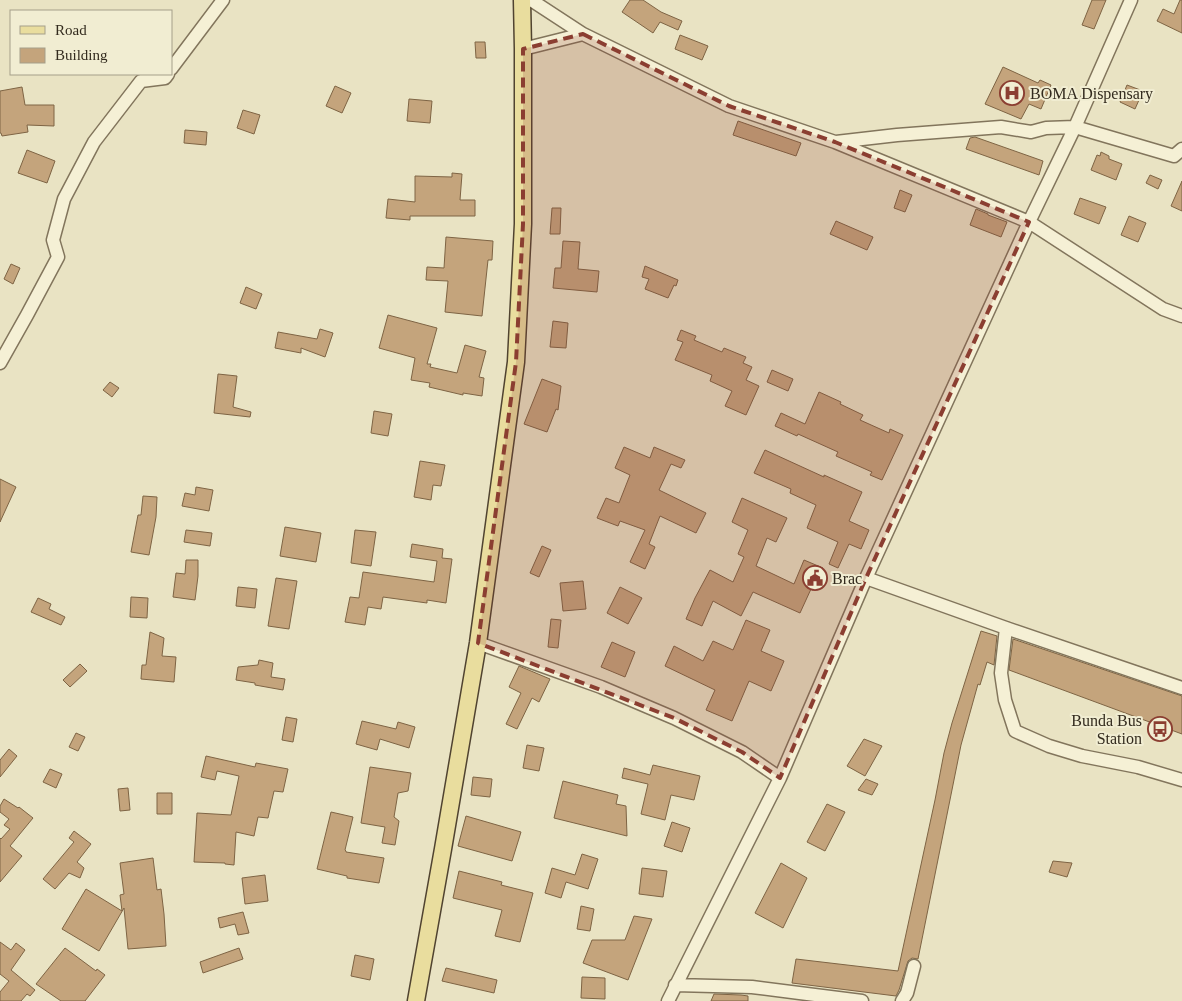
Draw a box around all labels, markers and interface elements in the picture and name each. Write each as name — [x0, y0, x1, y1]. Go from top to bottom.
legend — [10, 10, 172, 75]
text: Road — [55, 22, 87, 38]
text: Building — [55, 47, 108, 63]
hospital icon: BOMA Dispensary — [999, 80, 1025, 106]
place label: BOMA Dispensary — [1030, 85, 1153, 103]
public building icon: Brac — [802, 565, 828, 591]
place label: Brac — [832, 570, 862, 587]
place label: Bunda Bus Station — [1071, 712, 1142, 747]
bus stop icon: Bunda Bus Station — [1147, 716, 1173, 742]

